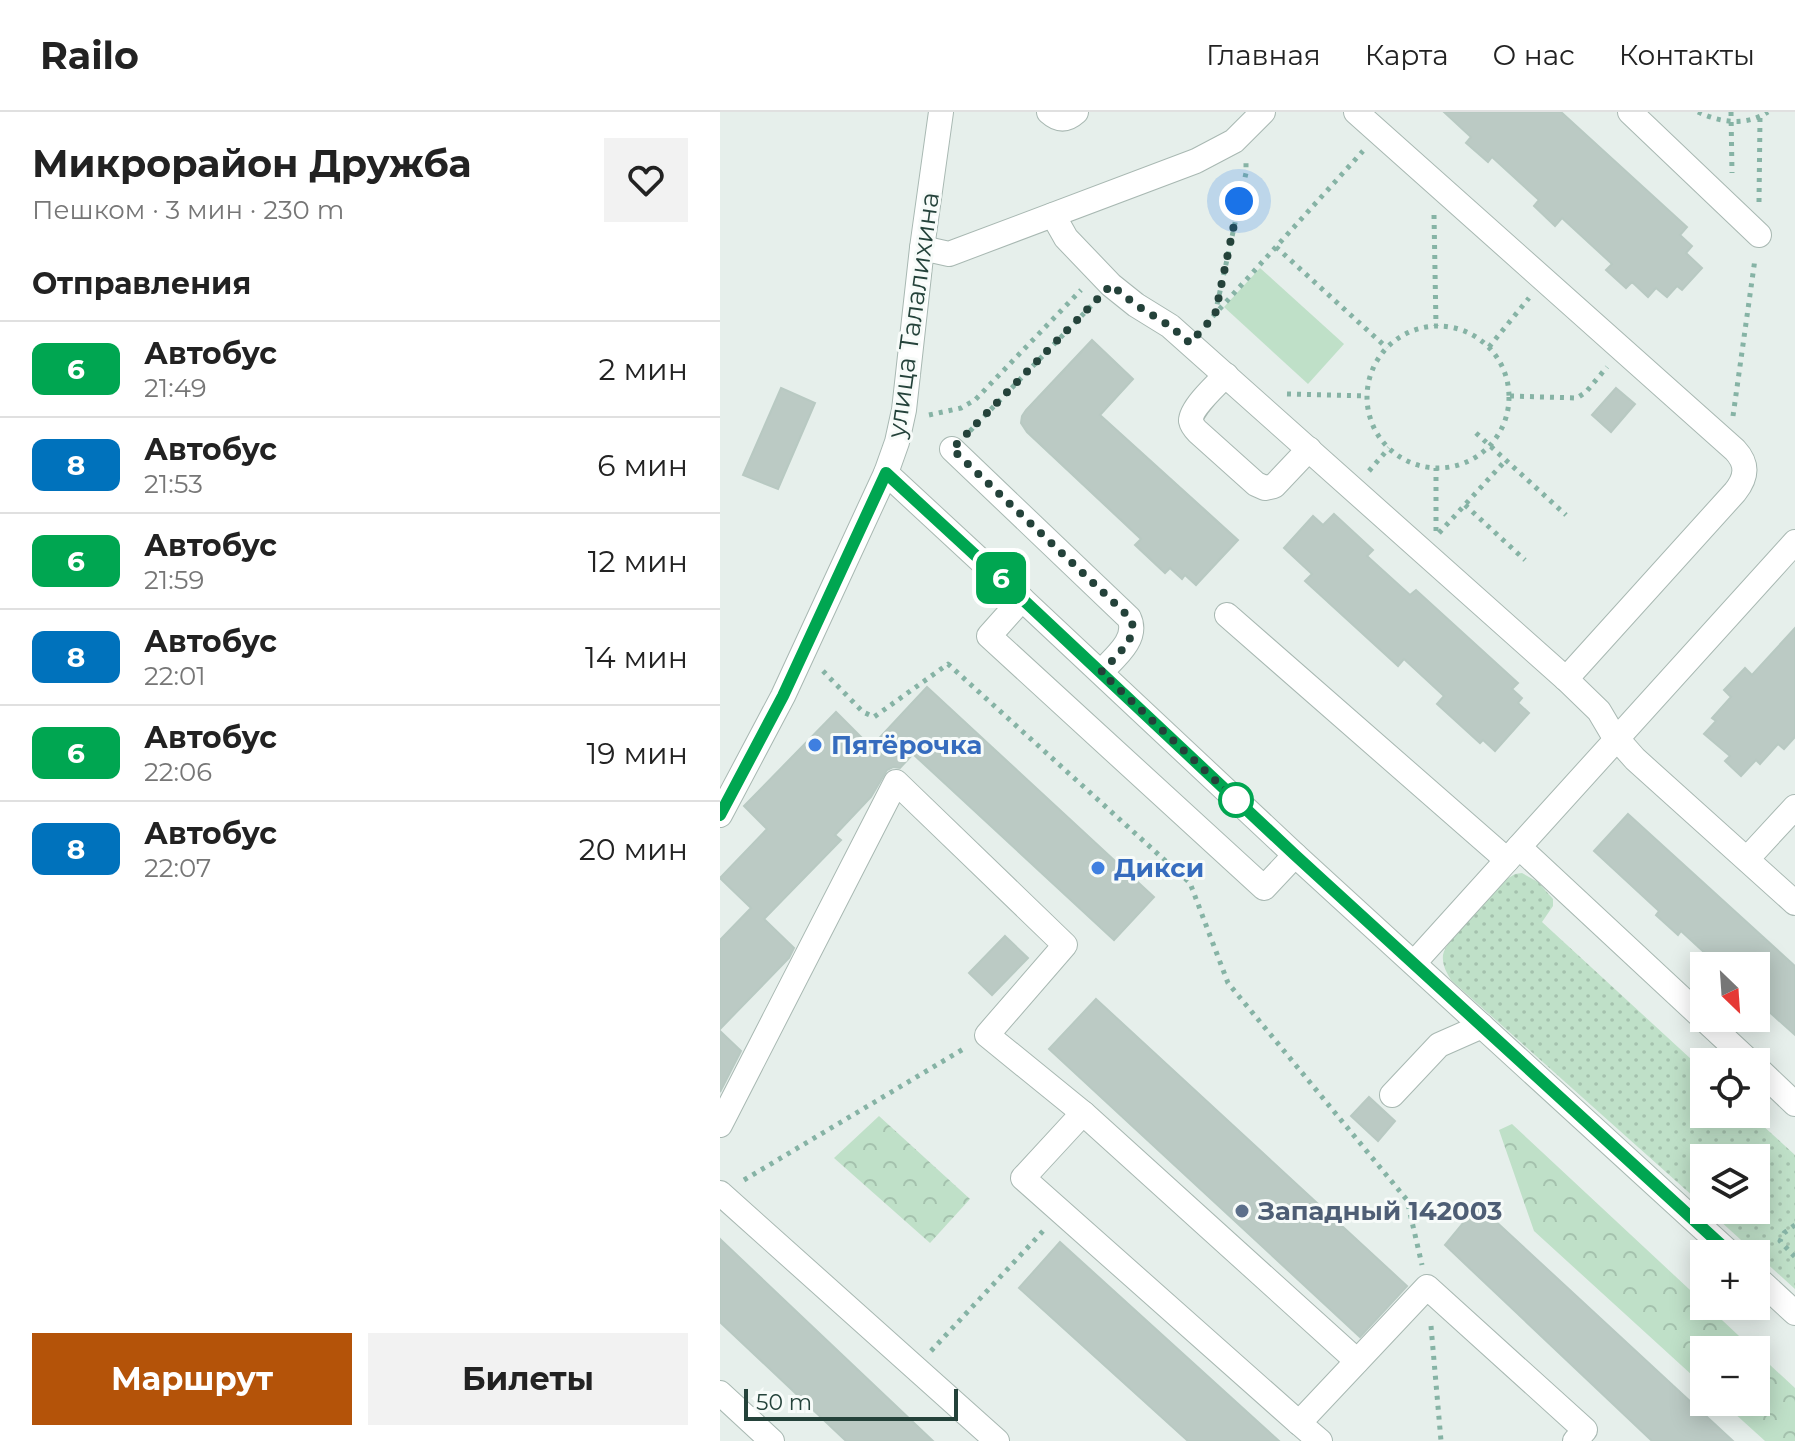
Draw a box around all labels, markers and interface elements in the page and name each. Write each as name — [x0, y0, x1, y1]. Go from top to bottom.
text: Railo — [40, 32, 139, 79]
text: Главная — [1206, 38, 1321, 72]
text: Карта — [1365, 38, 1449, 72]
text: О нас — [1493, 38, 1575, 72]
text: Контакты — [1619, 38, 1755, 72]
button: heart — [604, 138, 688, 222]
text: Микрорайон Дружба — [32, 140, 471, 187]
your location — [1219, 181, 1259, 221]
street label: улица Талалихина — [880, 190, 946, 441]
text: Пешком · 3 мин · 230 m — [32, 194, 344, 226]
text: Отправления — [32, 265, 251, 302]
text: Автобус — [144, 335, 277, 372]
text: 2 мин — [599, 351, 688, 388]
text: 6 — [67, 352, 85, 386]
text: 21:49 — [144, 372, 207, 404]
text: Автобус — [144, 431, 277, 468]
text: 6 мин — [597, 447, 688, 484]
text: 8 — [67, 448, 85, 482]
text: 21:53 — [144, 468, 203, 500]
text: Автобус — [144, 527, 277, 564]
text: 12 мин — [588, 543, 688, 580]
text: 6 — [67, 544, 85, 578]
line badge: 6 — [975, 552, 1027, 604]
text: 6 — [992, 561, 1010, 595]
text: 21:59 — [144, 564, 204, 596]
text: Автобус — [144, 623, 277, 660]
text: 14 мин — [585, 639, 688, 676]
text: 8 — [67, 640, 85, 674]
text: 22:01 — [144, 660, 206, 692]
text: Автобус — [144, 719, 277, 756]
place label: Пятёрочка — [831, 729, 982, 761]
text: 19 мин — [586, 735, 688, 772]
text: 6 — [67, 736, 85, 770]
marker: Пятёрочка — [806, 736, 824, 754]
text: 22:06 — [144, 756, 212, 788]
unlabelled marker — [1219, 783, 1253, 817]
text: Автобус — [144, 815, 277, 852]
text: 20 мин — [579, 831, 688, 868]
text: 8 — [67, 832, 85, 866]
text: 22:07 — [144, 852, 211, 884]
place label: Дикси — [1114, 852, 1204, 884]
marker: Дикси — [1089, 859, 1107, 877]
north arrow — [1690, 952, 1770, 1032]
map controls — [1690, 952, 1770, 1416]
button: locate — [1690, 1048, 1770, 1128]
button: layers — [1690, 1144, 1770, 1224]
place label: Западный 142003 — [1257, 1195, 1502, 1227]
marker: Западный 142003 — [1233, 1202, 1251, 1220]
button: + — [1690, 1240, 1770, 1320]
button: Маршрут — [32, 1333, 352, 1425]
button: Билеты — [368, 1333, 688, 1425]
button: − — [1690, 1336, 1770, 1416]
scale bar — [744, 1385, 958, 1421]
text: 50 m — [756, 1389, 812, 1416]

